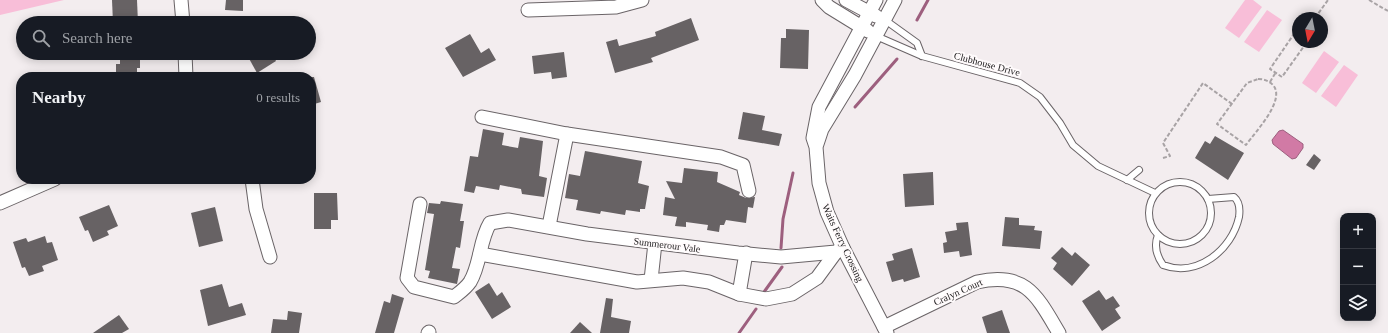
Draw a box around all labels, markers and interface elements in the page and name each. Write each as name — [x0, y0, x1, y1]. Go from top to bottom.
north arrow — [1292, 12, 1328, 48]
search box — [16, 16, 316, 60]
icon: search — [30, 27, 52, 49]
text: Search here — [62, 30, 132, 46]
street label: Clubhouse Drive — [953, 50, 1022, 78]
text: Nearby — [32, 88, 86, 107]
text: 0 results — [256, 90, 300, 105]
street label: Waits Ferry Crossing — [820, 202, 866, 284]
map controls — [1340, 213, 1376, 321]
button: + — [1340, 213, 1376, 249]
street label: Summerour Vale — [633, 235, 702, 255]
button: − — [1340, 249, 1376, 285]
street label: Cralyn Court — [932, 276, 984, 308]
button: layers — [1340, 285, 1376, 321]

